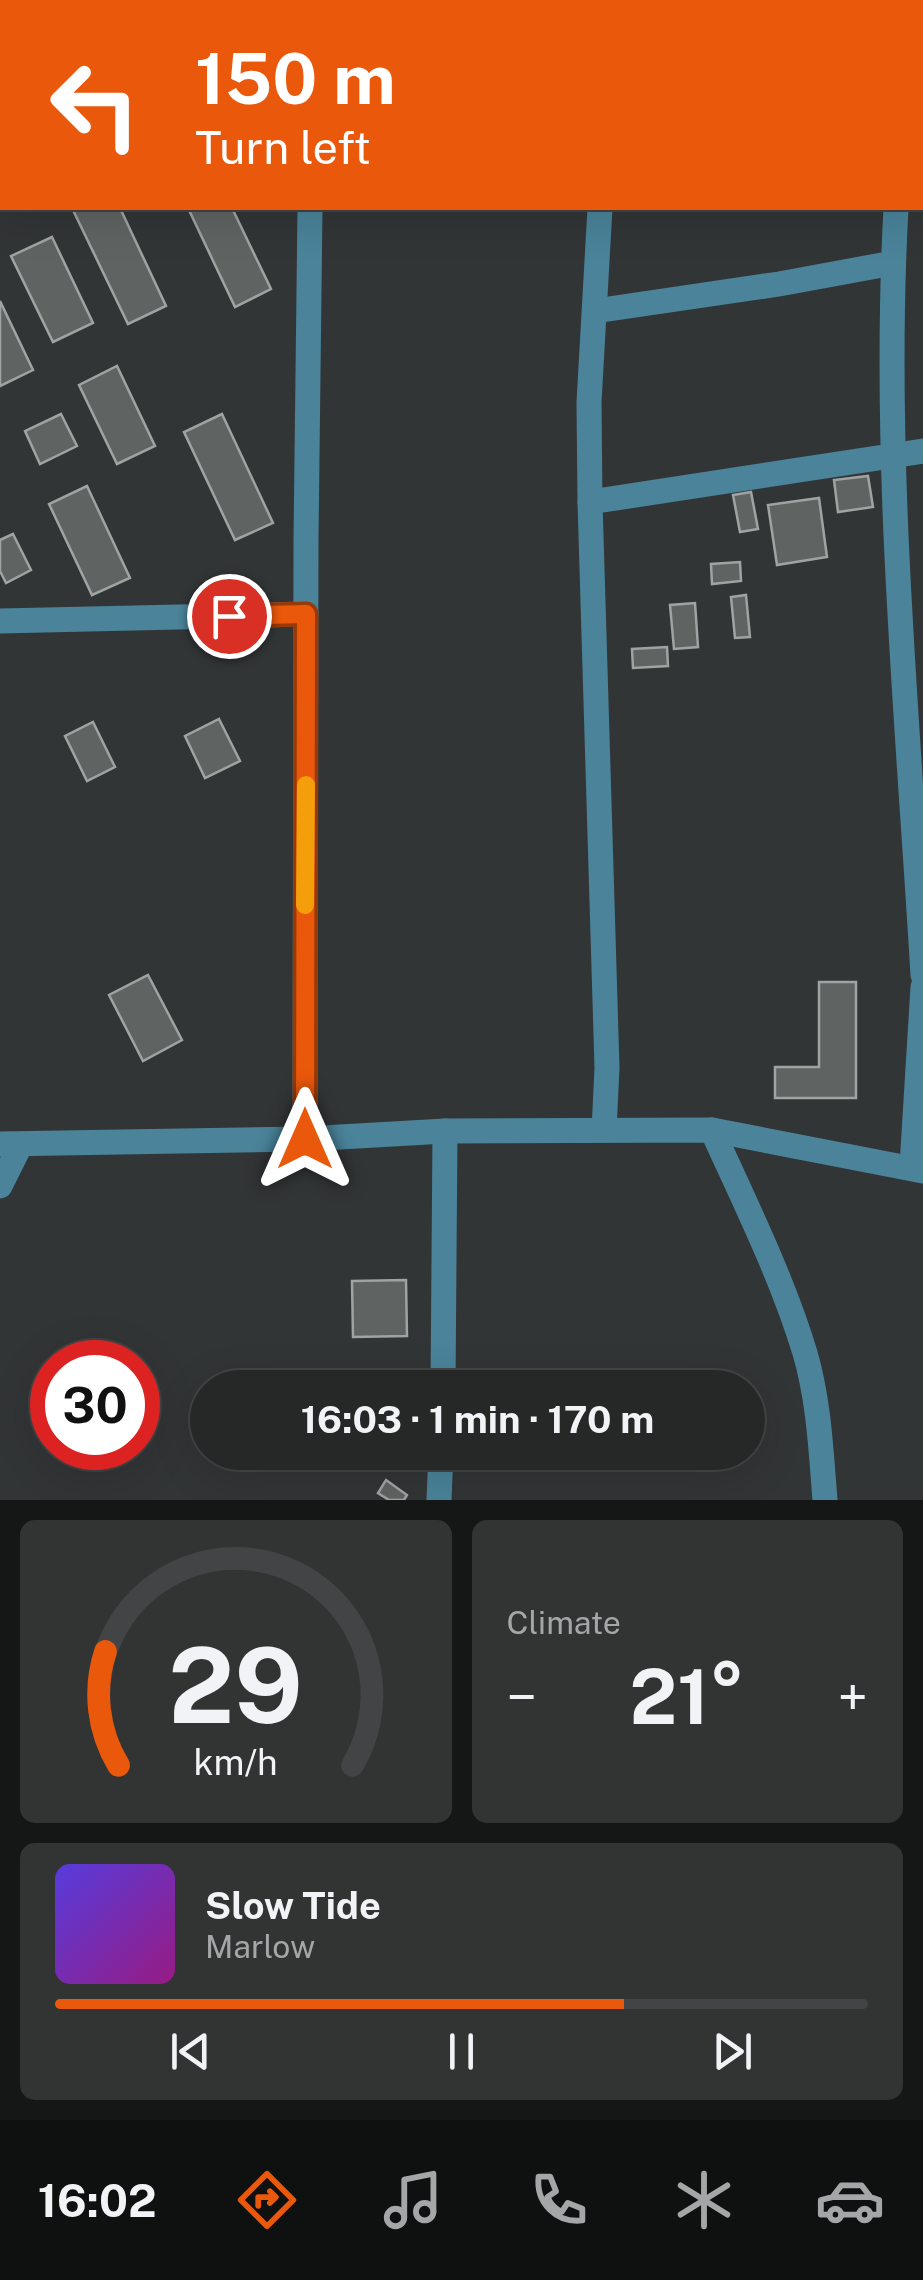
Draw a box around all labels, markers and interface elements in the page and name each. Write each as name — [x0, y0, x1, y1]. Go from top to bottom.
text: 150 m — [195, 37, 396, 120]
icon: left — [30, 40, 160, 170]
text: Turn left — [195, 121, 371, 174]
pin — [187, 574, 272, 659]
icon: arrive — [202, 589, 257, 644]
position arrow — [253, 1087, 357, 1191]
speed limit sign: 30 — [30, 1340, 160, 1470]
text: 16:03 · 1 min · 170 m — [301, 1397, 654, 1442]
text: Climate — [507, 1604, 621, 1641]
text: 29 — [168, 1624, 303, 1746]
text: 21° — [630, 1653, 745, 1741]
text: − — [507, 1665, 537, 1729]
text: + — [838, 1665, 868, 1729]
text: km/h — [194, 1741, 278, 1783]
text: Slow Tide — [205, 1883, 381, 1928]
text: Marlow — [205, 1928, 315, 1965]
icon: previous — [163, 2024, 218, 2079]
icon: pause — [434, 2024, 489, 2079]
icon: next — [705, 2024, 760, 2079]
icon: directions — [232, 2165, 302, 2235]
icon: music — [378, 2165, 448, 2235]
icon: phone — [524, 2165, 594, 2235]
icon: climate — [669, 2165, 739, 2235]
icon: car — [815, 2165, 885, 2235]
text: 16:02 — [38, 2174, 157, 2227]

